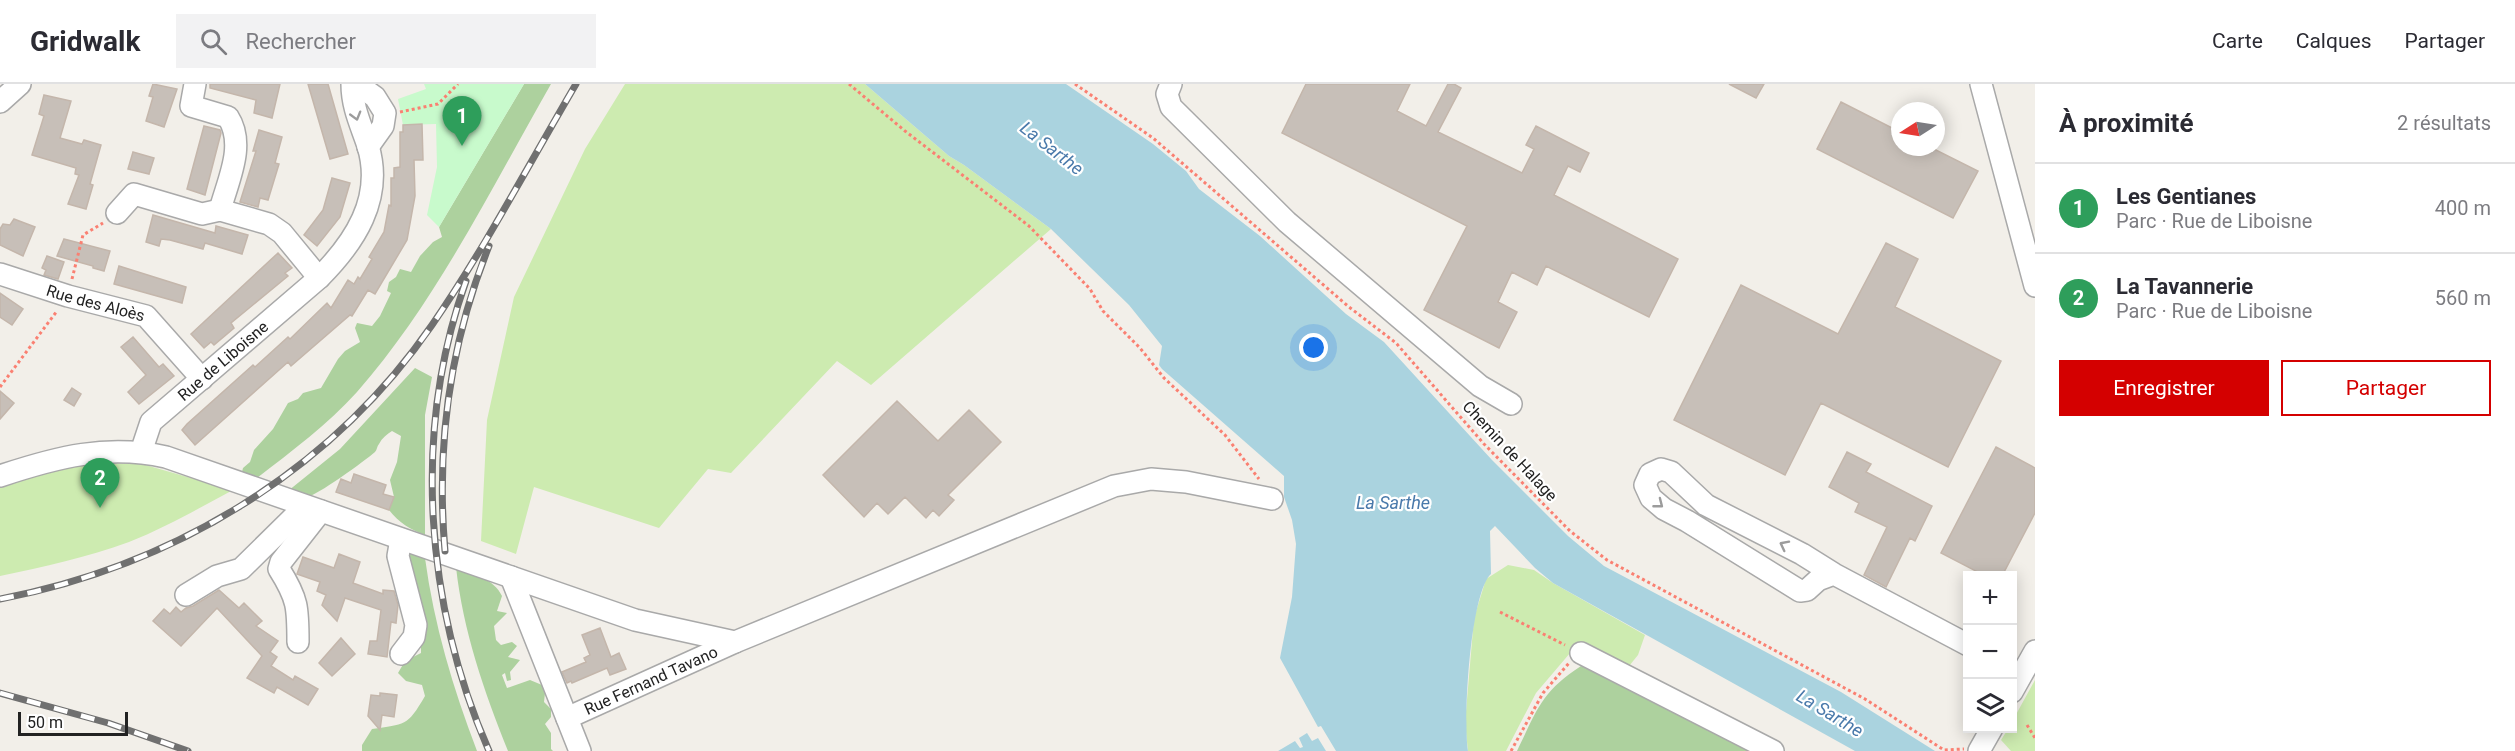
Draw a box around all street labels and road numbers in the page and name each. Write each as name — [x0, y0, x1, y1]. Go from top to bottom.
street label: Rue des Aloès — [44, 280, 147, 325]
street label: Rue de Liboisne — [174, 317, 272, 404]
street label: Chemin de Halage — [1459, 397, 1561, 505]
street label: Rue Fernand Tavano — [581, 642, 721, 718]

